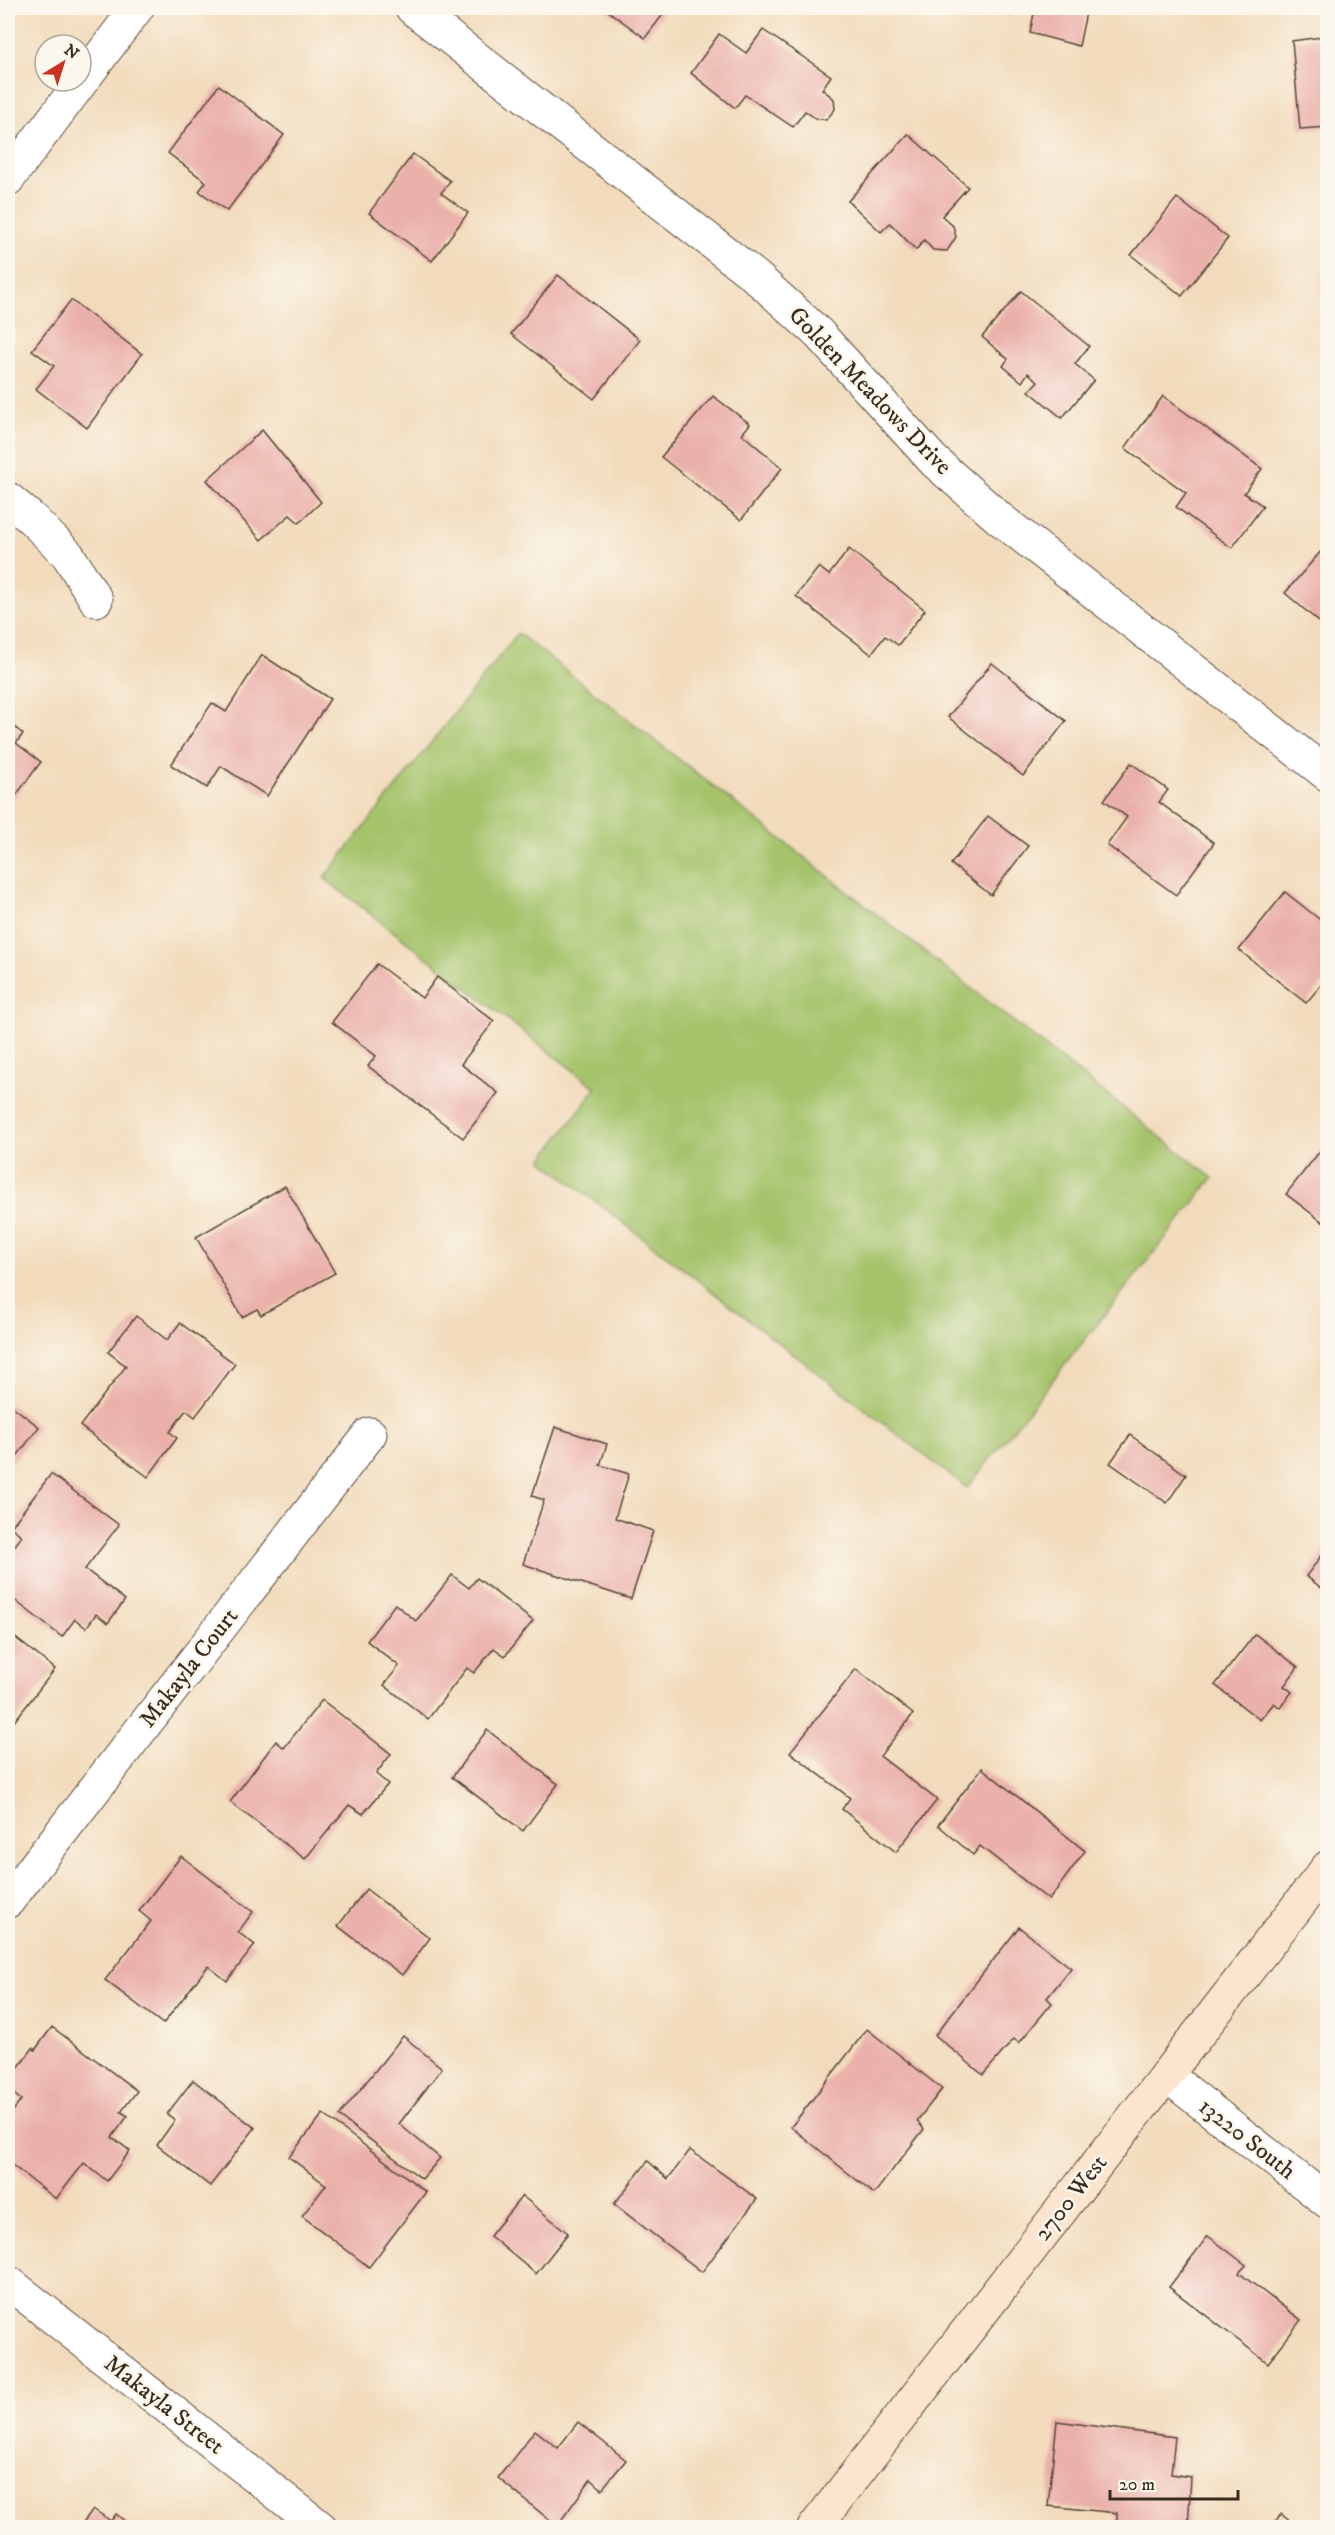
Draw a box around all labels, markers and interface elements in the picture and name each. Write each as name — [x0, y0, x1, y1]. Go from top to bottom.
north arrow — [33, 33, 93, 93]
text: N — [60, 40, 83, 64]
street label: Golden Meadows Drive — [782, 301, 958, 481]
street label: Makayla Court — [133, 1602, 245, 1734]
street label: 13220 South — [1192, 2092, 1302, 2187]
street label: 2700 West — [1028, 2149, 1114, 2247]
street label: Makayla Street — [98, 2349, 230, 2461]
scale bar — [1110, 2463, 1238, 2501]
text: 20 m — [1119, 2474, 1155, 2496]

